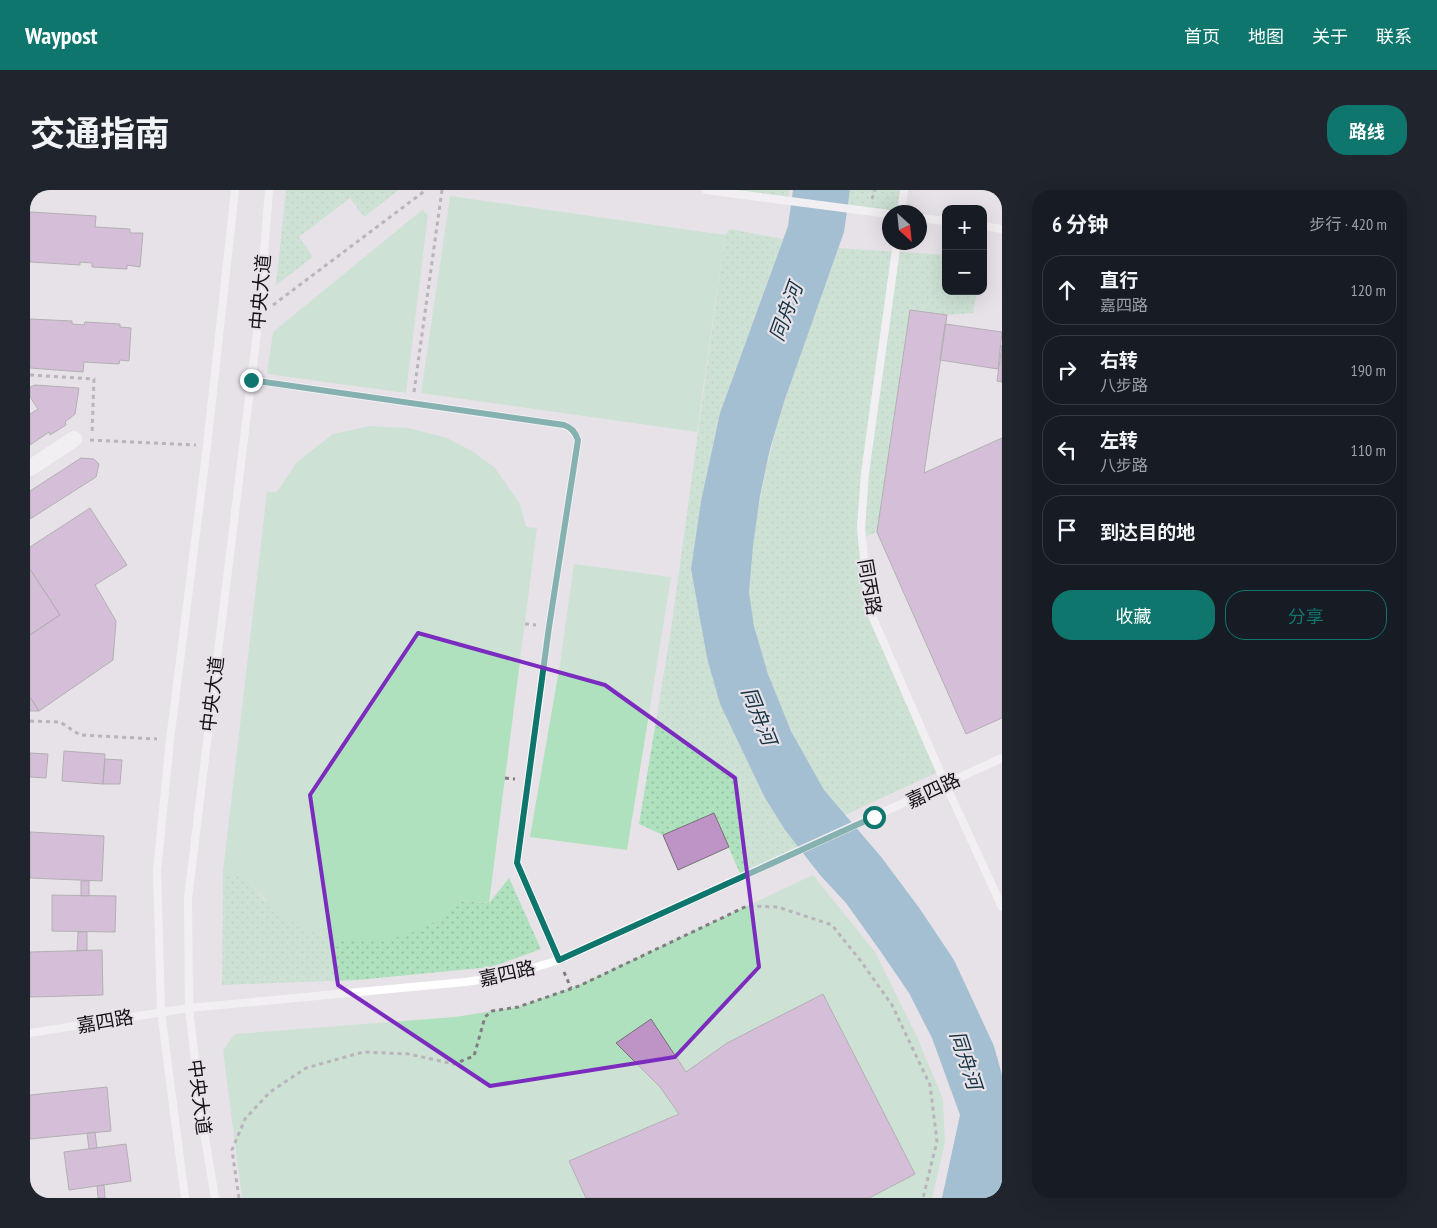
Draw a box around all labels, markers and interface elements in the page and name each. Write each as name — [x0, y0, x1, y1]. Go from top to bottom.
text: Waypost — [25, 20, 98, 51]
text: 首页 — [1184, 25, 1220, 48]
text: 地图 — [1248, 25, 1284, 48]
text: 关于 — [1312, 25, 1348, 48]
text: 联系 — [1376, 25, 1412, 48]
button: 路线 — [1327, 105, 1407, 155]
text: 交通指南 — [30, 110, 170, 156]
north arrow — [882, 205, 927, 250]
map controls — [942, 205, 987, 295]
button: + — [942, 205, 987, 250]
text: 6 分钟 — [1052, 211, 1108, 238]
text: 步行 · 420 m — [1309, 214, 1387, 234]
button: − — [942, 250, 987, 295]
street label: 中央大道 — [245, 253, 275, 331]
text: 直行 — [1100, 268, 1138, 292]
water label: 同舟河 — [764, 276, 810, 345]
icon: ahead — [1053, 276, 1081, 304]
text: 120 m — [1351, 280, 1386, 300]
text: 嘉四路 — [1100, 295, 1148, 315]
text: 右转 — [1100, 348, 1138, 372]
icon: right — [1053, 356, 1081, 384]
text: 190 m — [1351, 360, 1386, 380]
route end — [240, 369, 263, 392]
text: 八步路 — [1100, 375, 1148, 395]
text: 左转 — [1100, 428, 1138, 452]
icon: left — [1053, 436, 1081, 464]
text: 110 m — [1351, 440, 1386, 460]
text: 八步路 — [1100, 455, 1148, 475]
icon: arrive — [1053, 516, 1081, 544]
text: 到达目的地 — [1100, 520, 1195, 544]
street label: 同丙路 — [853, 557, 887, 617]
button: 收藏 — [1052, 590, 1215, 640]
button: 分享 — [1225, 590, 1387, 640]
street label: 中央大道 — [195, 655, 229, 733]
water label: 同舟河 — [736, 683, 784, 752]
street label: 嘉四路 — [902, 767, 964, 813]
route start — [863, 806, 886, 829]
street label: 嘉四路 — [477, 955, 537, 991]
street label: 嘉四路 — [75, 1004, 135, 1038]
water label: 同舟河 — [944, 1027, 989, 1096]
street label: 中央大道 — [183, 1058, 217, 1136]

